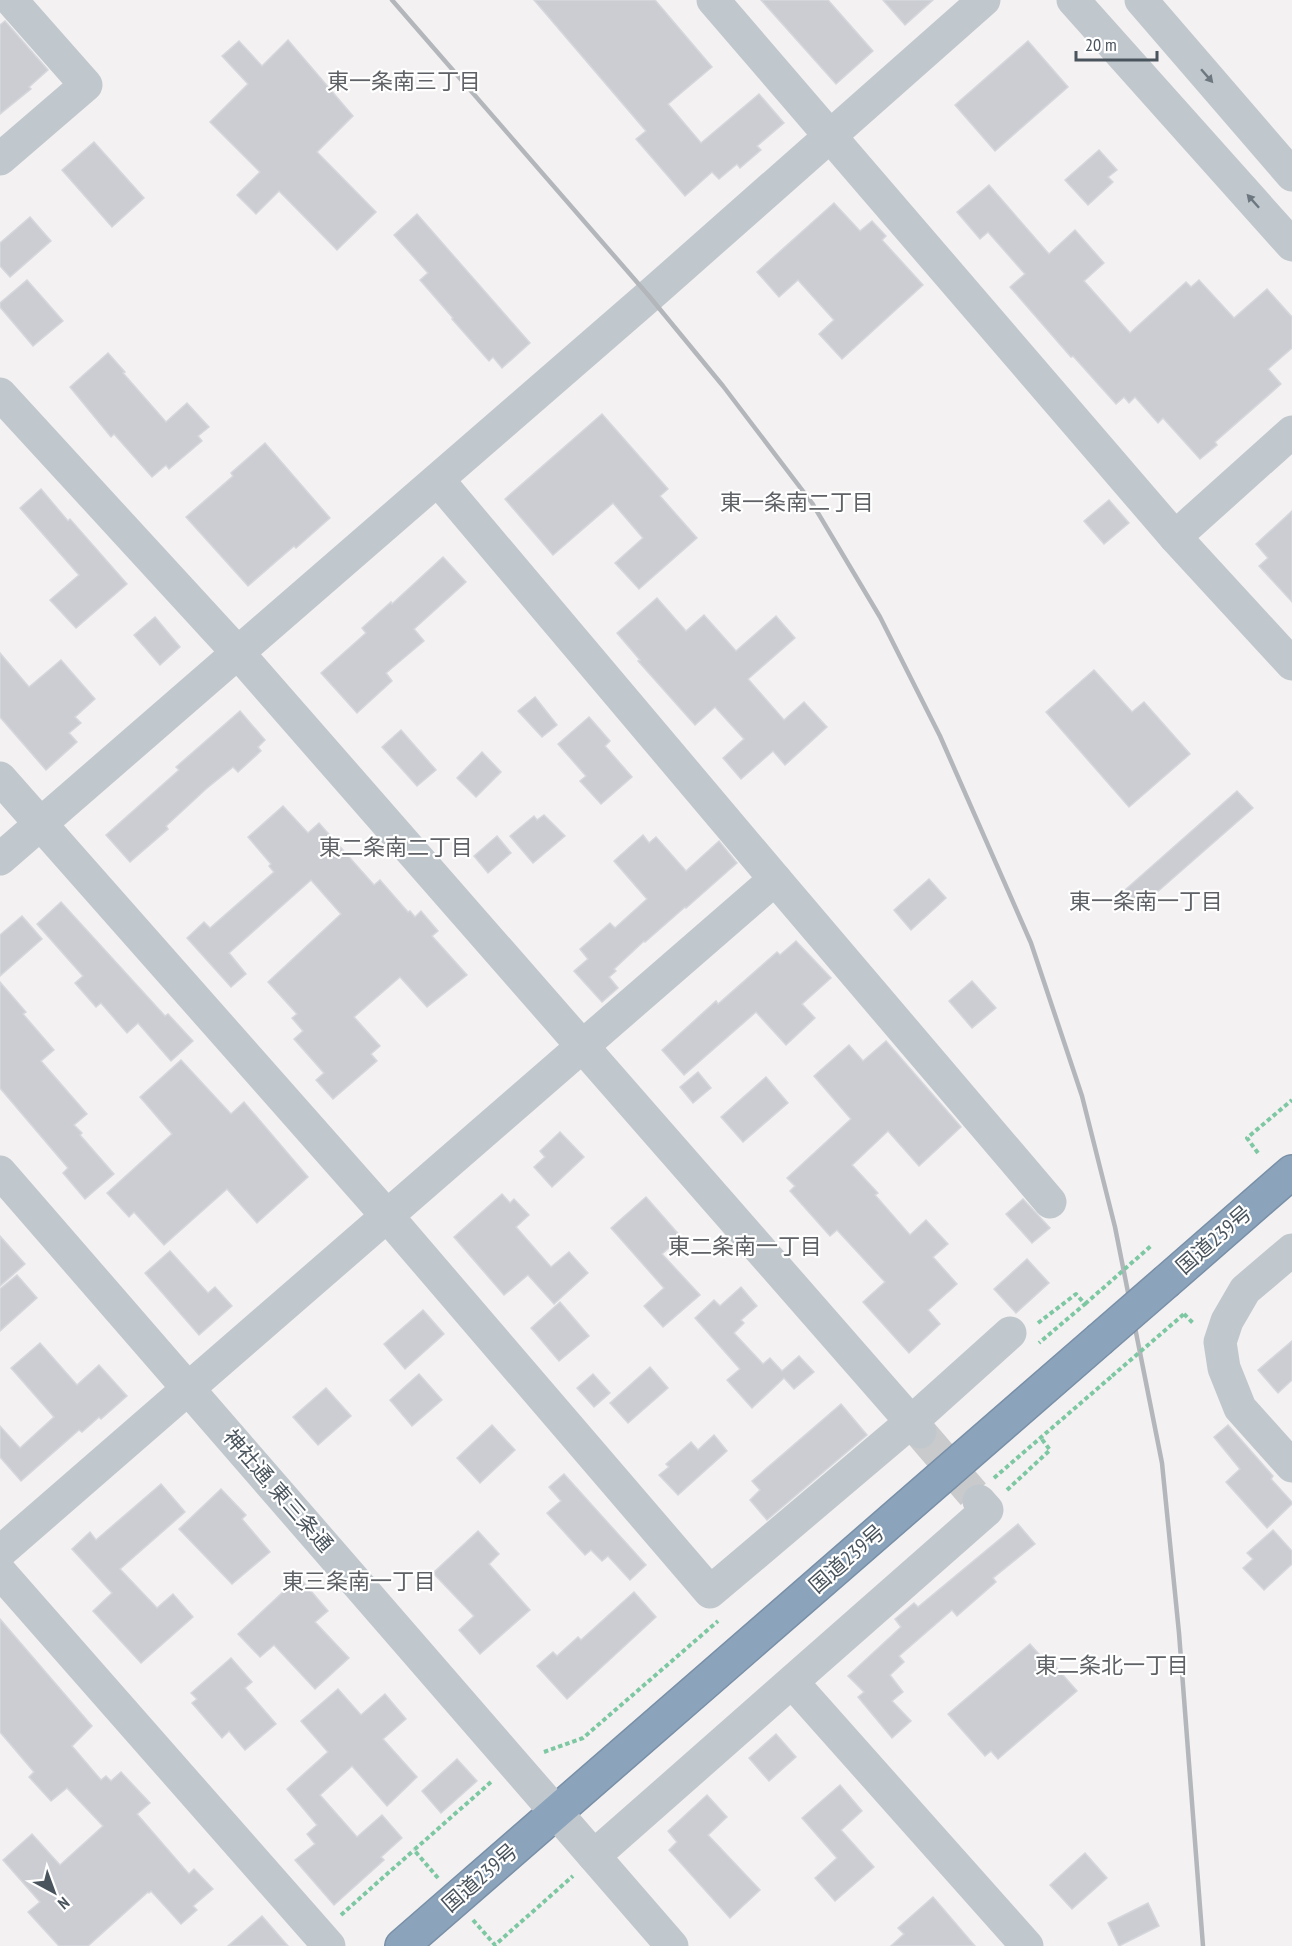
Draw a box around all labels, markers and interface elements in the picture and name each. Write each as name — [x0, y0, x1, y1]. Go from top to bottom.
scale bar — [1076, 24, 1157, 62]
text: 20 m — [1085, 33, 1117, 56]
district label: 東一条南三丁目 — [327, 67, 481, 95]
one-way arrow — [1200, 68, 1213, 83]
one-way arrow — [1247, 194, 1260, 209]
district label: 東一条南二丁目 — [720, 488, 874, 516]
district label: 東二条南二丁目 — [319, 833, 473, 861]
district label: 東一条南一丁目 — [1069, 887, 1223, 915]
street label: 国道239号 — [1170, 1199, 1257, 1280]
district label: 東二条南一丁目 — [668, 1232, 822, 1260]
street label: 神社通, 東三条通 — [218, 1424, 339, 1558]
street label: 国道239号 — [803, 1518, 890, 1599]
district label: 東三条南一丁目 — [282, 1567, 436, 1595]
district label: 東二条北一丁目 — [1035, 1651, 1189, 1679]
street label: 国道239号 — [436, 1837, 523, 1918]
north arrow — [24, 1862, 84, 1922]
text: N — [54, 1893, 74, 1914]

